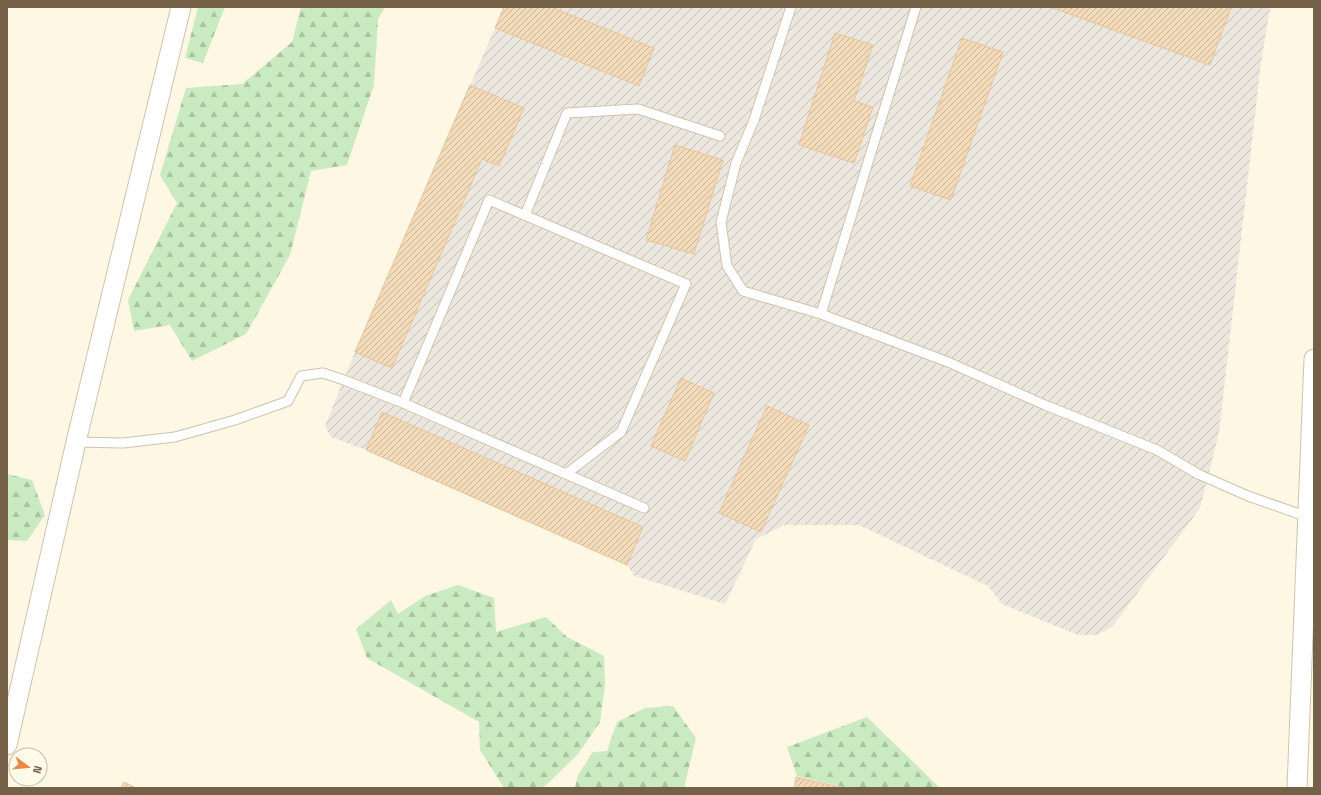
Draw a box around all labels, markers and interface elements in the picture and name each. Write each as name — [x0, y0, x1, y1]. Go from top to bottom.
north arrow — [8, 747, 48, 787]
text: N — [30, 764, 45, 775]

